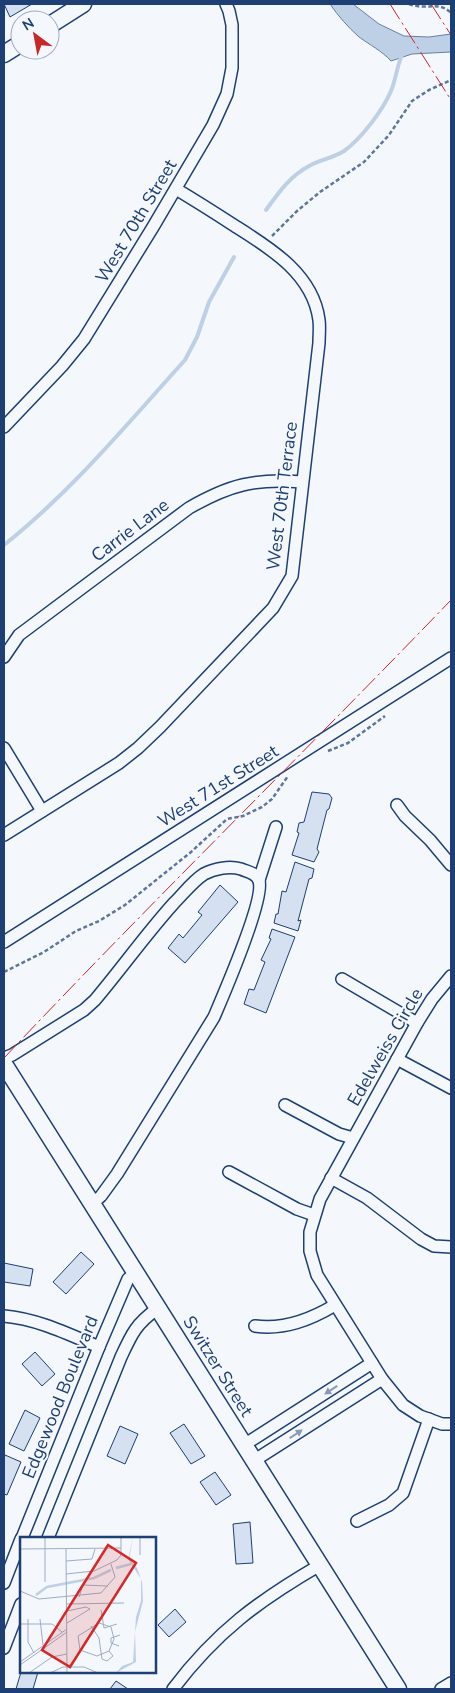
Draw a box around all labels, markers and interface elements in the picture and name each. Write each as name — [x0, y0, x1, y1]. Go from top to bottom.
north arrow — [10, 10, 60, 60]
text: N — [19, 14, 38, 35]
street label: West 70th Street — [90, 154, 183, 287]
street label: West 70th Terrace — [261, 420, 303, 572]
street label: Carrie Lane — [86, 493, 174, 567]
street label: West 71st Street — [153, 739, 283, 833]
street label: Edelweiss Circle — [342, 984, 428, 1110]
street label: Switzer Street — [177, 1311, 259, 1421]
street label: Edgewood Boulevard — [16, 1312, 104, 1482]
one-way arrow — [324, 1385, 337, 1394]
one-way arrow — [289, 1429, 303, 1439]
inset map — [20, 1537, 156, 1673]

